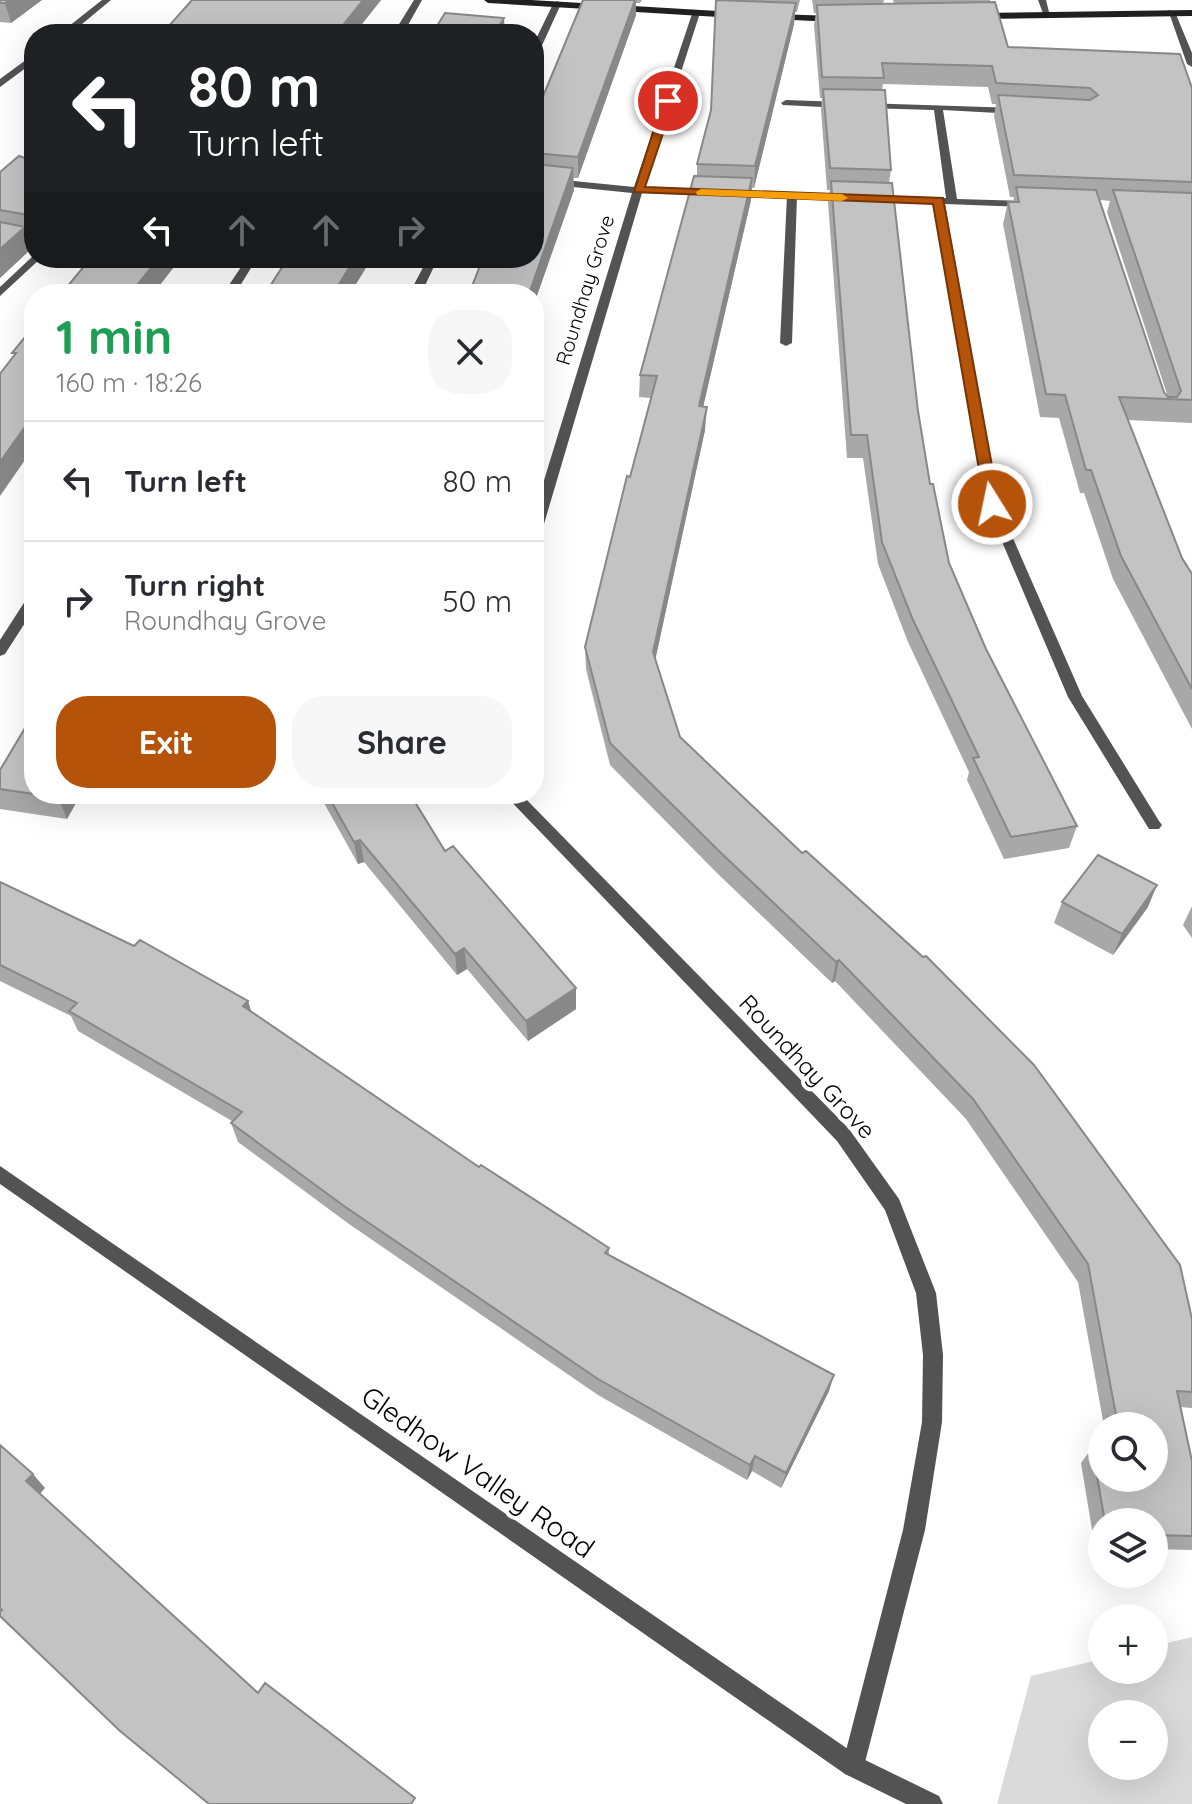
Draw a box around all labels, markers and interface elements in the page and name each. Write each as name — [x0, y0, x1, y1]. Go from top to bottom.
text: 80 m — [188, 51, 320, 121]
icon: left — [56, 56, 160, 160]
pin — [634, 67, 702, 135]
icon: arrive — [646, 79, 690, 123]
text: Turn left — [188, 120, 324, 165]
icon: left — [136, 208, 180, 252]
icon: ahead — [220, 208, 264, 252]
icon: ahead — [304, 208, 348, 252]
icon: right — [388, 208, 432, 252]
street label: Roundhay Grove — [550, 212, 619, 368]
text: 1 min — [56, 306, 172, 366]
button: close — [428, 310, 512, 394]
text: 160 m · 18:26 — [56, 366, 202, 399]
icon: left — [56, 459, 100, 503]
text: Turn left — [124, 462, 247, 500]
text: 80 m — [442, 462, 512, 500]
position arrow — [950, 462, 1034, 546]
text: Turn right — [124, 566, 265, 604]
icon: right — [56, 579, 100, 623]
text: 50 m — [442, 582, 512, 620]
text: Roundhay Grove — [124, 604, 326, 637]
button: Exit — [56, 696, 276, 788]
button: Share — [292, 696, 512, 788]
street label: Roundhay Grove — [733, 988, 882, 1145]
street label: Gledhow Valley Road — [355, 1378, 602, 1565]
map controls — [1088, 1412, 1168, 1780]
button: search — [1088, 1412, 1168, 1492]
button: layers — [1088, 1508, 1168, 1588]
button: + — [1088, 1604, 1168, 1684]
button: − — [1088, 1700, 1168, 1780]

